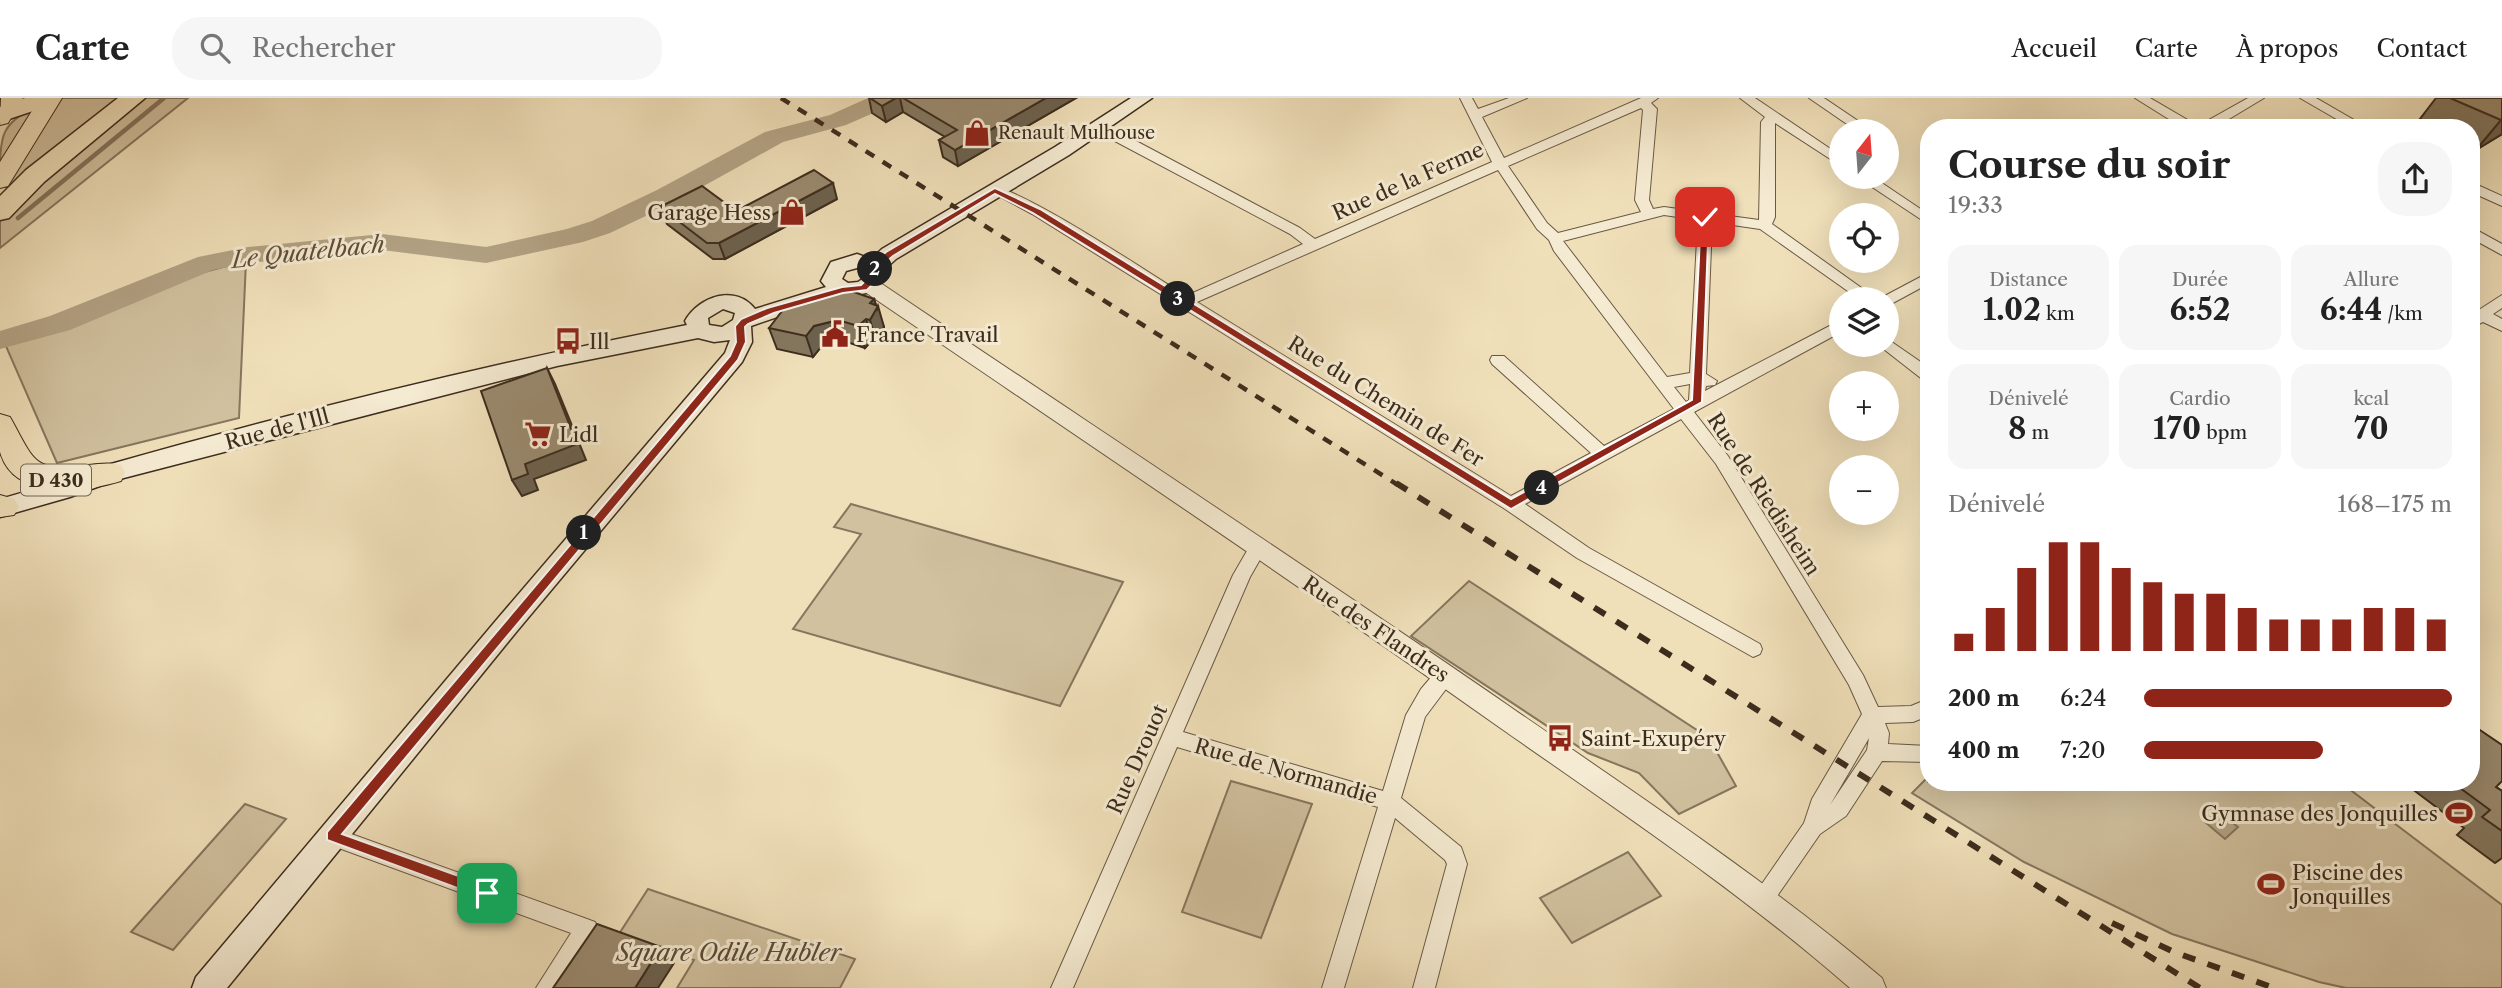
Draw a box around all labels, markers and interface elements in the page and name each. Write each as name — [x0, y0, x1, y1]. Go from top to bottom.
search box — [172, 17, 662, 80]
text: Carte — [35, 28, 130, 69]
icon: search — [196, 29, 234, 67]
text: Rechercher — [252, 32, 396, 64]
text: Accueil — [2012, 34, 2097, 63]
text: Carte — [2135, 34, 2198, 63]
text: À propos — [2236, 34, 2339, 63]
text: Contact — [2377, 34, 2467, 63]
shop icon: Renault Mulhouse — [962, 118, 992, 148]
north arrow — [1829, 119, 1899, 189]
map controls — [1829, 119, 1899, 525]
place label: Renault Mulhouse — [998, 122, 1155, 144]
street label: Rue de la Ferme — [1328, 136, 1488, 226]
text: Course du soir — [1948, 141, 2230, 188]
button: share — [2378, 142, 2452, 216]
pin — [1675, 187, 1735, 247]
text: 19:33 — [1948, 191, 2003, 219]
shop icon: Garage Hess — [777, 197, 807, 227]
icon: check — [1686, 198, 1724, 236]
place label: Garage Hess — [647, 200, 771, 225]
button: locate — [1829, 203, 1899, 273]
water label: Le Quatelbach — [228, 230, 386, 274]
pin: 2 — [858, 252, 892, 286]
text: 2 — [869, 257, 880, 280]
text: Distance — [1989, 268, 2068, 291]
text: Durée — [2172, 268, 2228, 291]
text: Allure — [2344, 268, 2399, 291]
pin: 3 — [1160, 282, 1196, 316]
text: 3 — [1172, 287, 1183, 310]
button: layers — [1829, 287, 1899, 357]
text: 1.02 — [1983, 291, 2041, 328]
text: 6:52 — [2169, 291, 2231, 328]
text: 6:44 — [2320, 291, 2382, 328]
text: km — [2041, 302, 2075, 325]
text: /km — [2382, 302, 2423, 325]
public building icon: France Travail — [820, 319, 850, 349]
place label: France Travail — [856, 322, 999, 347]
bus stop icon: Ill — [553, 326, 583, 356]
place label: Ill — [589, 329, 609, 354]
street label: Rue du Chemin de Fer — [1283, 330, 1489, 472]
button: + — [1829, 371, 1899, 441]
text: Dénivelé — [1989, 387, 2069, 410]
text: Cardio — [2169, 387, 2231, 410]
text: kcal — [2353, 387, 2389, 410]
street label: Rue de l'Ill — [222, 403, 332, 455]
street label: Rue de Riedisheim — [1702, 408, 1826, 580]
text: 8 — [2008, 410, 2027, 447]
text: 170 — [2153, 410, 2201, 447]
text: 70 — [2354, 410, 2389, 447]
supermarket icon: Lidl — [523, 419, 553, 449]
text: m — [2027, 421, 2049, 444]
text: bpm — [2201, 421, 2247, 444]
place label: Lidl — [559, 422, 598, 447]
button: − — [1829, 455, 1899, 525]
road number: D 430 — [21, 464, 91, 496]
pin: 4 — [1524, 470, 1560, 506]
text: 4 — [1536, 476, 1547, 499]
text: Dénivelé — [1948, 490, 2045, 518]
text: 168–175 m — [2337, 490, 2452, 518]
pin: 1 — [566, 516, 602, 550]
text: 1 — [579, 521, 588, 544]
street label: Rue des Flandres — [1298, 571, 1454, 687]
text: 200 m — [1948, 684, 2020, 712]
text: 6:24 — [2060, 684, 2106, 712]
street label: Rue Drouot — [1102, 700, 1173, 818]
bus stop icon: Saint-Exupéry — [1545, 723, 1575, 753]
place label: Saint-Exupéry — [1581, 726, 1726, 751]
street label: Rue de Normandie — [1192, 733, 1380, 809]
text: 400 m — [1948, 736, 2020, 764]
text: 7:20 — [2060, 736, 2106, 764]
sports icon: Gymnase des Jonquilles — [2444, 798, 2474, 828]
place label: Gymnase des Jonquilles — [2201, 801, 2438, 826]
place label: Piscine des Jonquilles — [2289, 860, 2403, 909]
pin — [457, 863, 517, 923]
sports icon: Piscine des Jonquilles — [2256, 869, 2286, 899]
icon: arrive — [468, 874, 506, 912]
park label: Square Odile Hubler — [615, 938, 843, 967]

